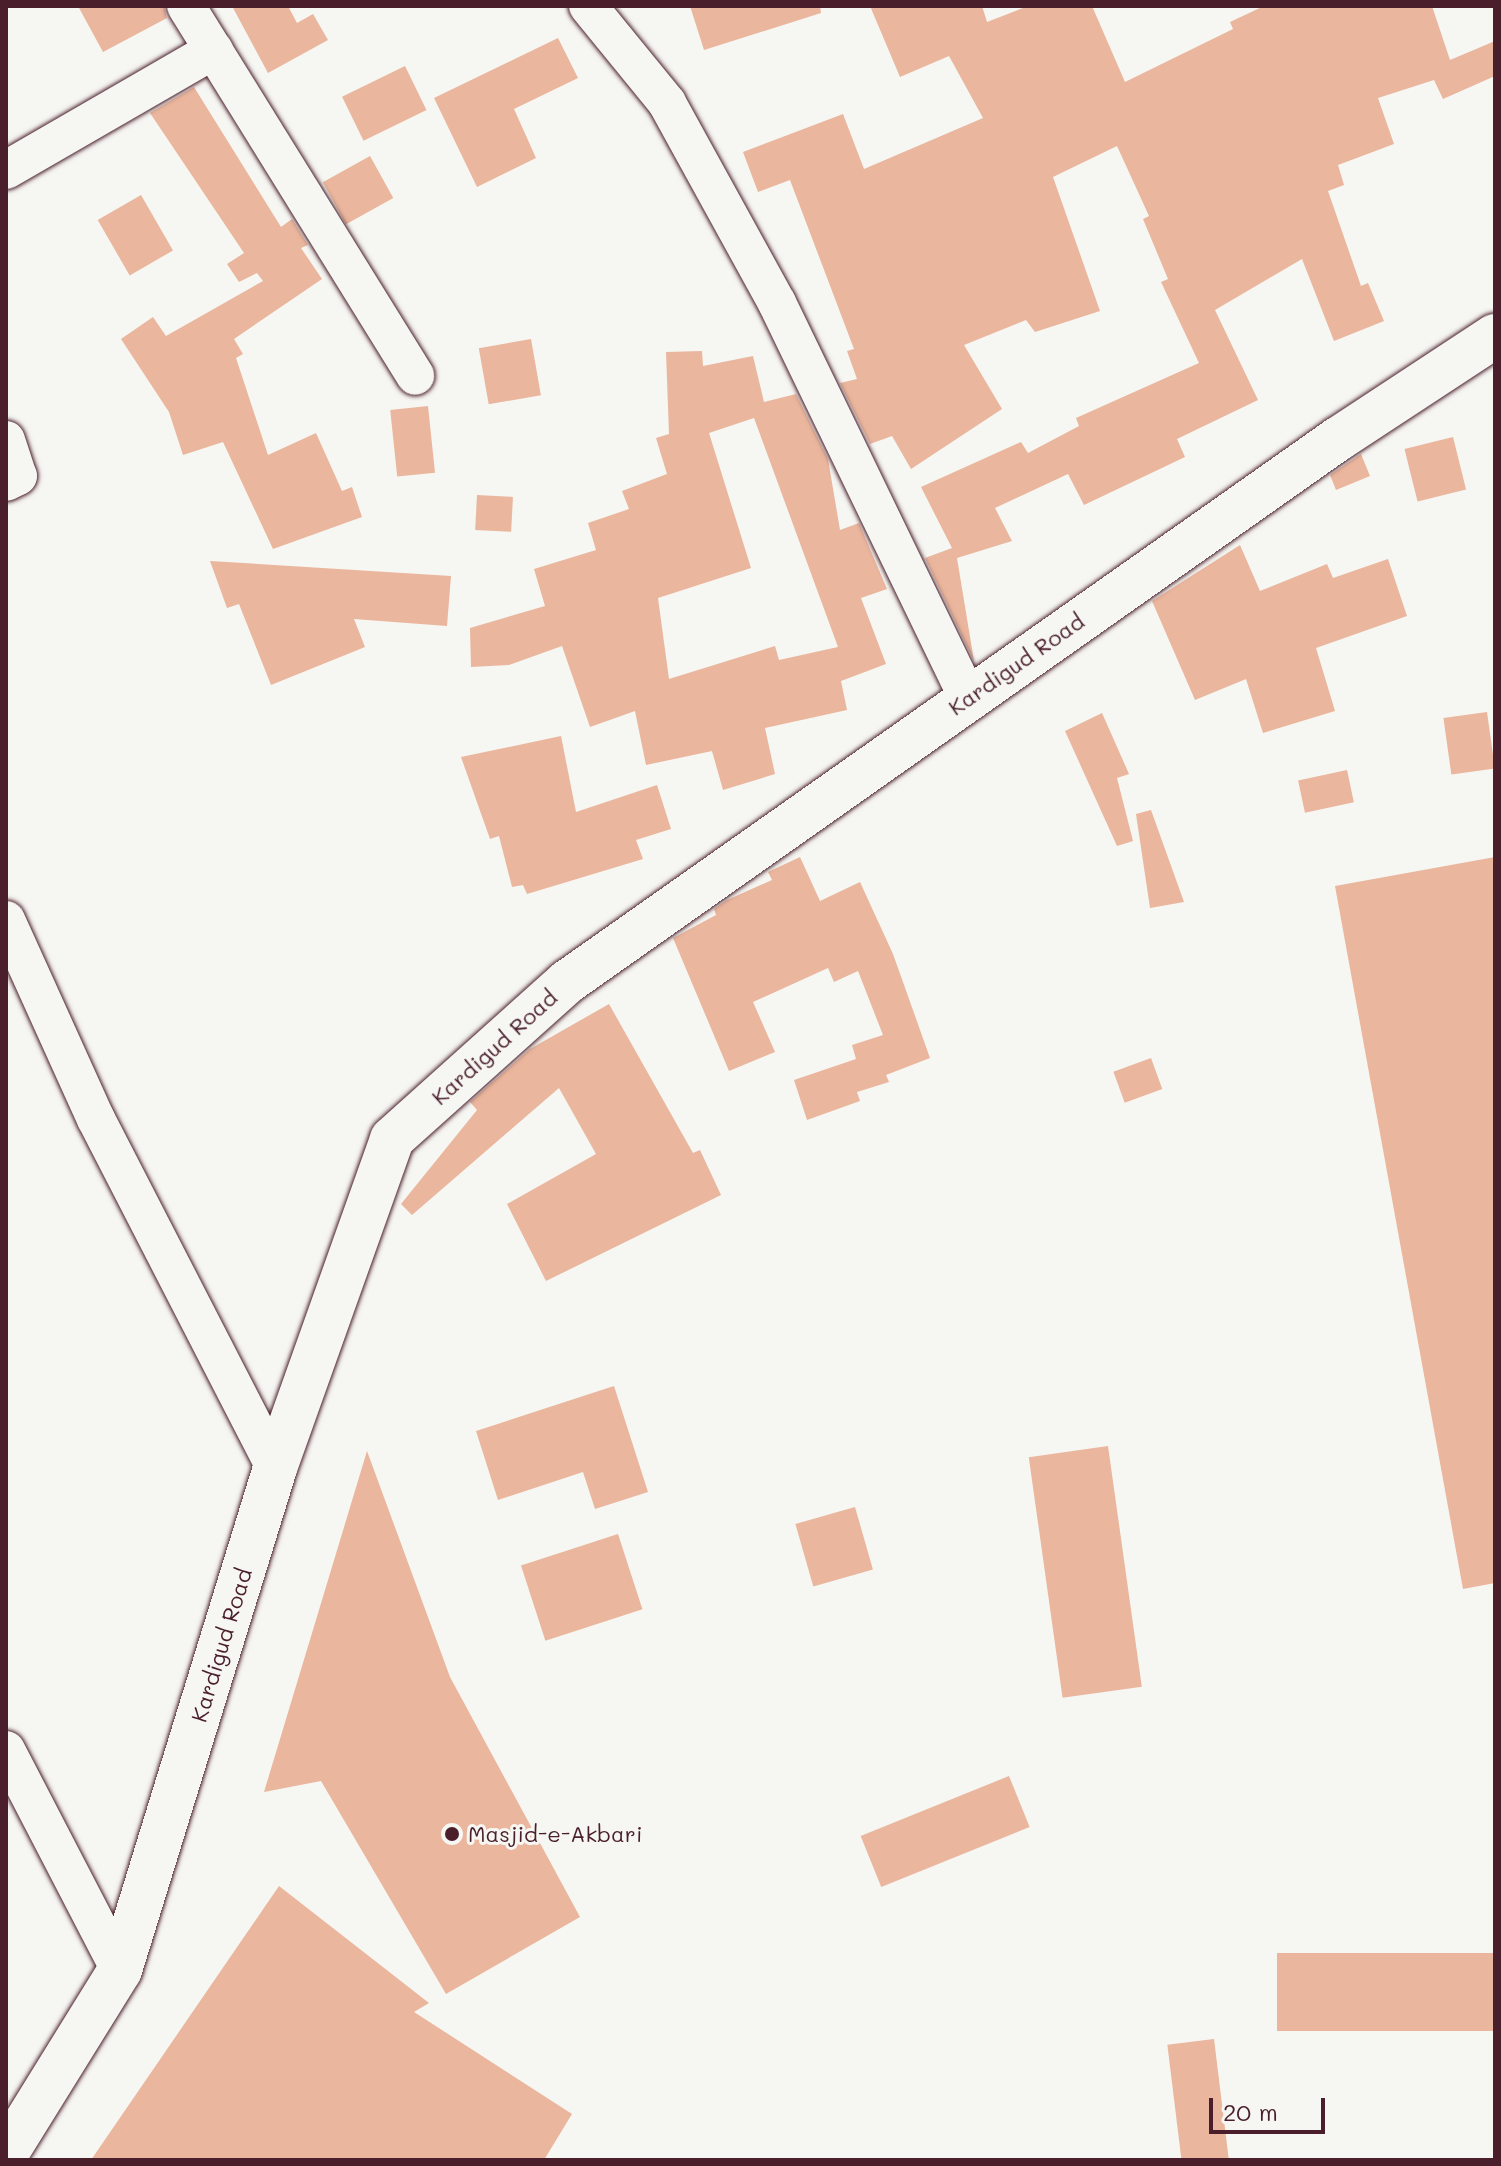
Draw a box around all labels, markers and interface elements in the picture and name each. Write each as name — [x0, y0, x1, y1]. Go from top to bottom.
street label: Kardigud Road — [943, 607, 1089, 721]
street label: Kardigud Road — [426, 984, 562, 1110]
street label: Kardigud Road — [185, 1565, 257, 1725]
place label: Masjid-e-Akbari — [468, 1821, 643, 1847]
marker: Masjid-e-Akbari — [443, 1825, 461, 1843]
scale bar — [1213, 2082, 1329, 2132]
text: 20 m — [1223, 2096, 1278, 2127]

